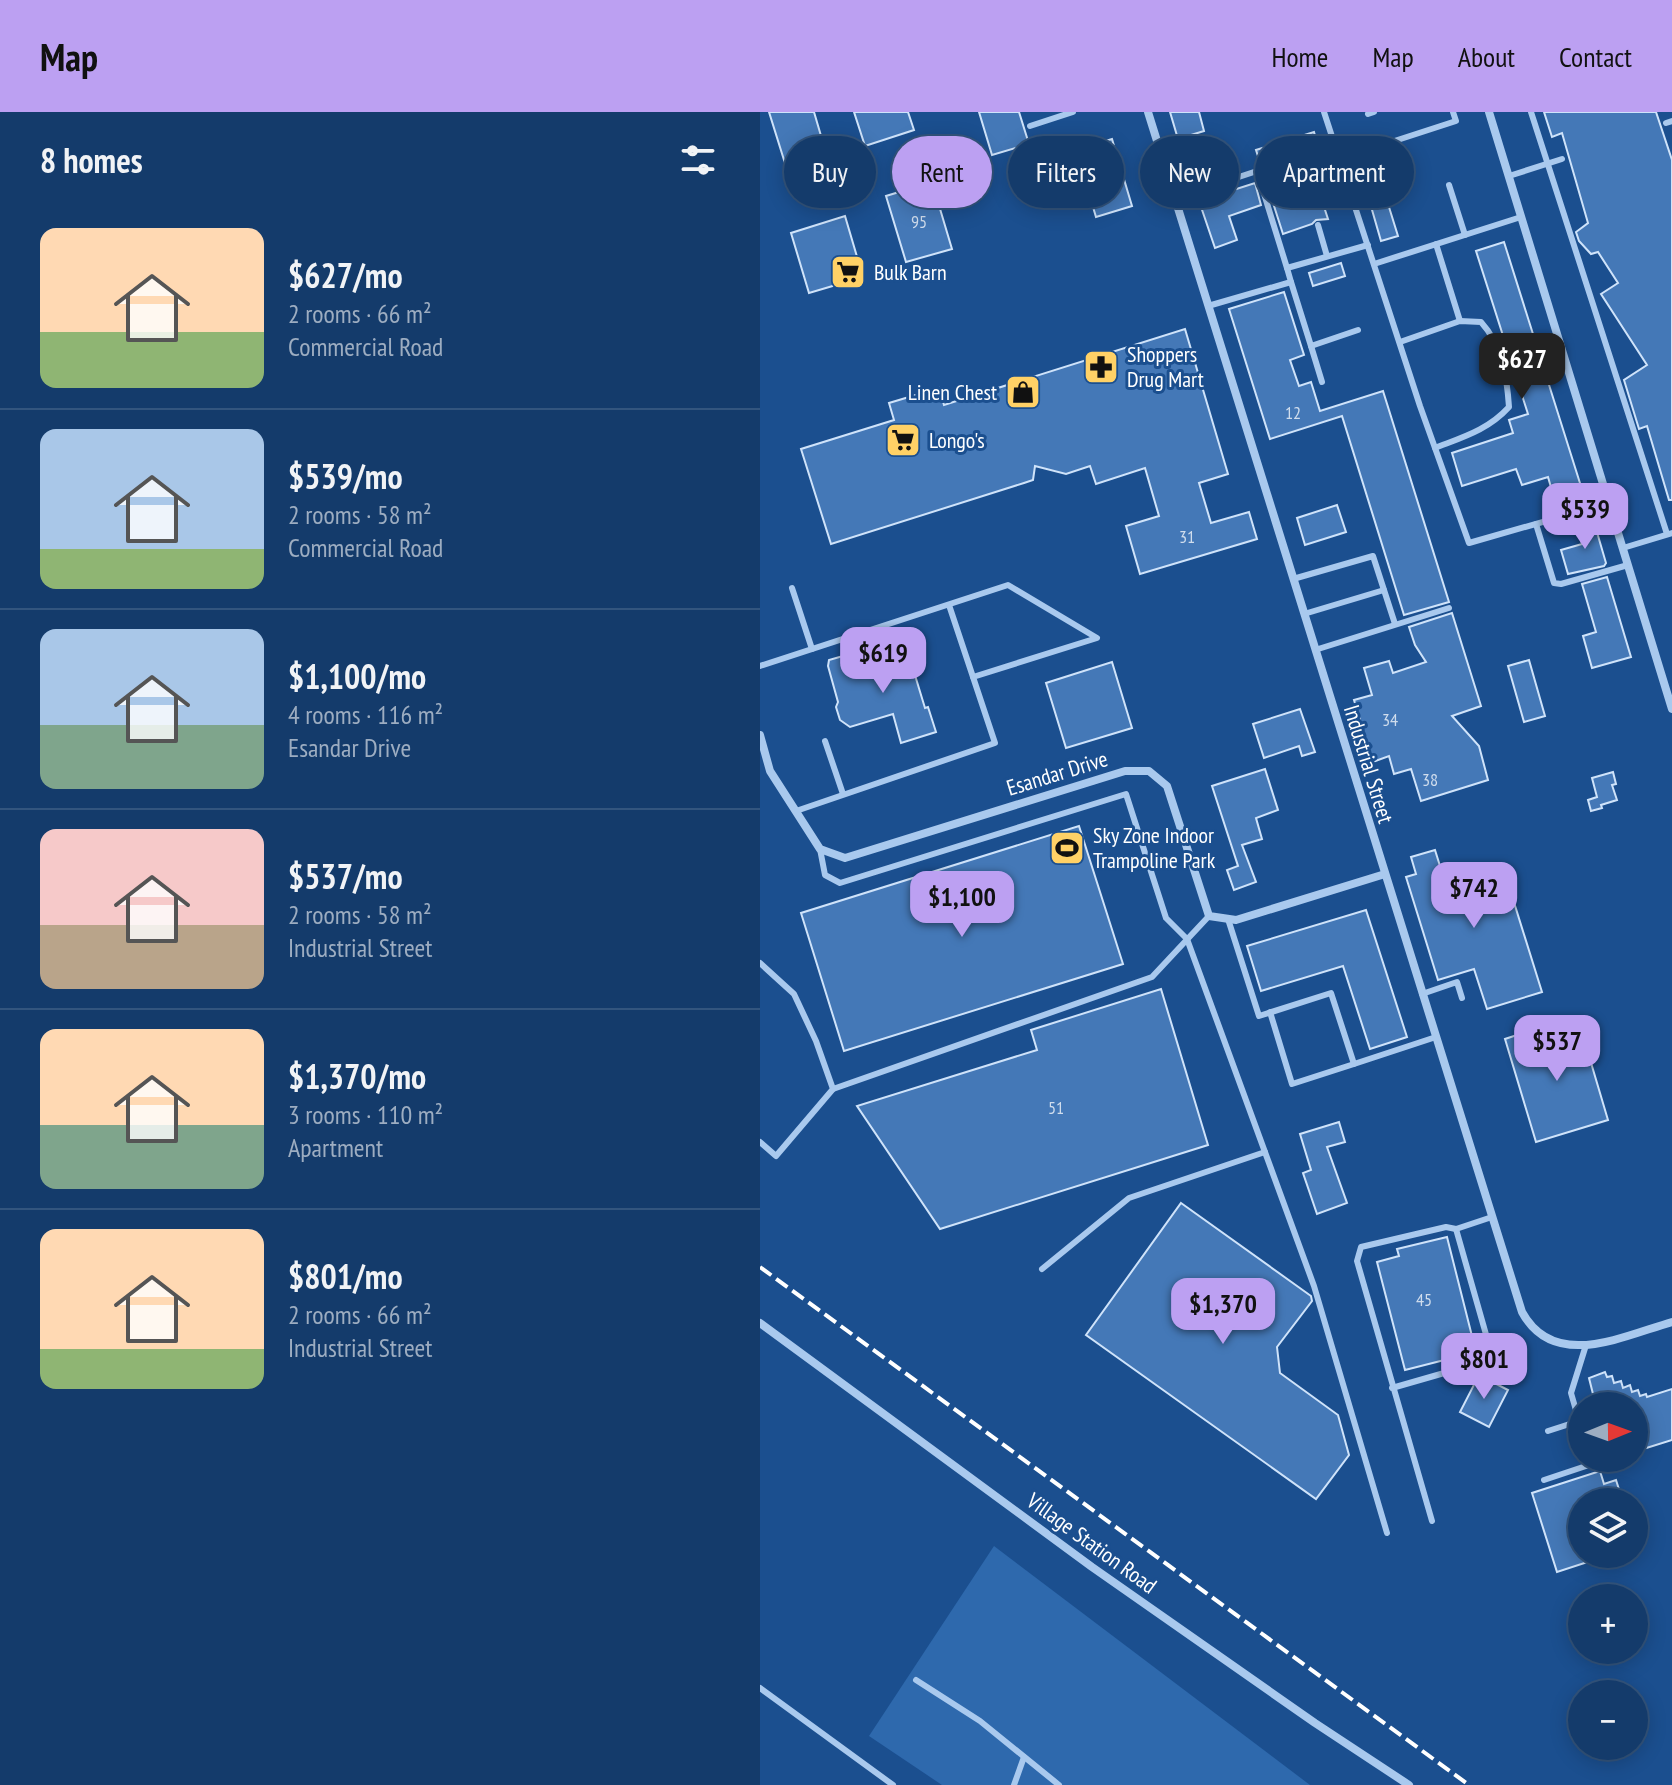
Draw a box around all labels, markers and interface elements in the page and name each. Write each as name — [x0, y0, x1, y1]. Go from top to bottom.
text: Map — [40, 32, 98, 81]
text: Home — [1272, 38, 1328, 75]
text: Map — [1372, 38, 1414, 75]
text: About — [1458, 38, 1515, 75]
text: Contact — [1559, 38, 1632, 75]
chip: Buy — [784, 136, 876, 208]
chip: Rent — [892, 136, 992, 208]
chip: Filters — [1008, 136, 1124, 208]
chip: New — [1140, 136, 1239, 208]
chip: Apartment — [1255, 136, 1414, 208]
text: 8 homes — [40, 138, 143, 182]
icon: filters — [676, 138, 720, 182]
house number: 95 — [911, 210, 927, 233]
text: $627/mo — [288, 253, 403, 297]
supermarket icon: Bulk Barn — [829, 253, 867, 291]
place label: Bulk Barn — [874, 258, 947, 286]
icon: home — [104, 260, 200, 356]
text: 2 rooms · 66 m² — [288, 297, 432, 330]
text: Commercial Road — [288, 330, 443, 363]
pin: $627 — [1475, 333, 1569, 401]
place label: Shoppers Drug Mart — [1127, 340, 1204, 393]
text: $627 — [1497, 342, 1547, 375]
pharmacy icon: Shoppers Drug Mart — [1082, 348, 1120, 386]
shop icon: Linen Chest — [1004, 373, 1042, 411]
place label: Linen Chest — [908, 378, 997, 406]
house number: 12 — [1285, 401, 1301, 424]
supermarket icon: Longo's — [884, 421, 922, 459]
place label: Longo's — [929, 426, 985, 454]
text: $539/mo — [288, 454, 403, 498]
icon: home — [104, 461, 200, 557]
pin: $539 — [1538, 483, 1632, 551]
text: $539 — [1560, 492, 1610, 525]
text: 2 rooms · 58 m² — [288, 498, 432, 531]
house number: 31 — [1179, 525, 1195, 548]
text: Commercial Road — [288, 531, 443, 564]
pin: $619 — [836, 627, 930, 695]
text: $619 — [858, 636, 908, 669]
text: $1,100/mo — [288, 654, 426, 698]
icon: home — [104, 661, 200, 757]
text: 4 rooms · 116 m² — [288, 698, 443, 731]
street label: Industrial Street — [1338, 701, 1400, 827]
house number: 34 — [1382, 708, 1398, 731]
text: Esandar Drive — [288, 731, 411, 764]
street label: Esandar Drive — [1003, 744, 1111, 802]
house number: 38 — [1422, 768, 1438, 791]
place label: Sky Zone Indoor Trampoline Park — [1093, 821, 1216, 874]
sports icon: Sky Zone Indoor Trampoline Park — [1048, 829, 1086, 867]
text: $537/mo — [288, 854, 403, 898]
icon: home — [104, 861, 200, 957]
pin: $742 — [1427, 862, 1521, 930]
pin: $1,100 — [897, 871, 1027, 939]
text: $742 — [1449, 871, 1499, 904]
text: $1,100 — [928, 880, 996, 913]
text: 2 rooms · 58 m² — [288, 898, 432, 931]
text: Industrial Street — [288, 931, 433, 964]
pin: $537 — [1510, 1015, 1604, 1083]
text: $537 — [1532, 1024, 1582, 1057]
text: $1,370/mo — [288, 1054, 426, 1098]
icon: home — [104, 1061, 200, 1157]
house number: 51 — [1048, 1096, 1064, 1119]
text: 3 rooms · 110 m² — [288, 1098, 443, 1131]
text: Apartment — [288, 1131, 383, 1164]
text: $801/mo — [288, 1254, 403, 1298]
icon: home — [104, 1261, 200, 1357]
pin: $1,370 — [1158, 1278, 1288, 1346]
text: $1,370 — [1189, 1287, 1257, 1320]
house number: 45 — [1416, 1288, 1432, 1311]
text: 2 rooms · 66 m² — [288, 1298, 432, 1331]
text: Industrial Street — [288, 1331, 433, 1364]
pin: $801 — [1437, 1333, 1531, 1401]
text: $801 — [1459, 1342, 1509, 1375]
north arrow — [1568, 1392, 1648, 1472]
map controls — [1568, 1392, 1648, 1760]
street label: Village Station Road — [1021, 1486, 1162, 1600]
button: layers — [1568, 1488, 1648, 1568]
button: + — [1568, 1584, 1648, 1664]
button: − — [1568, 1680, 1648, 1760]

